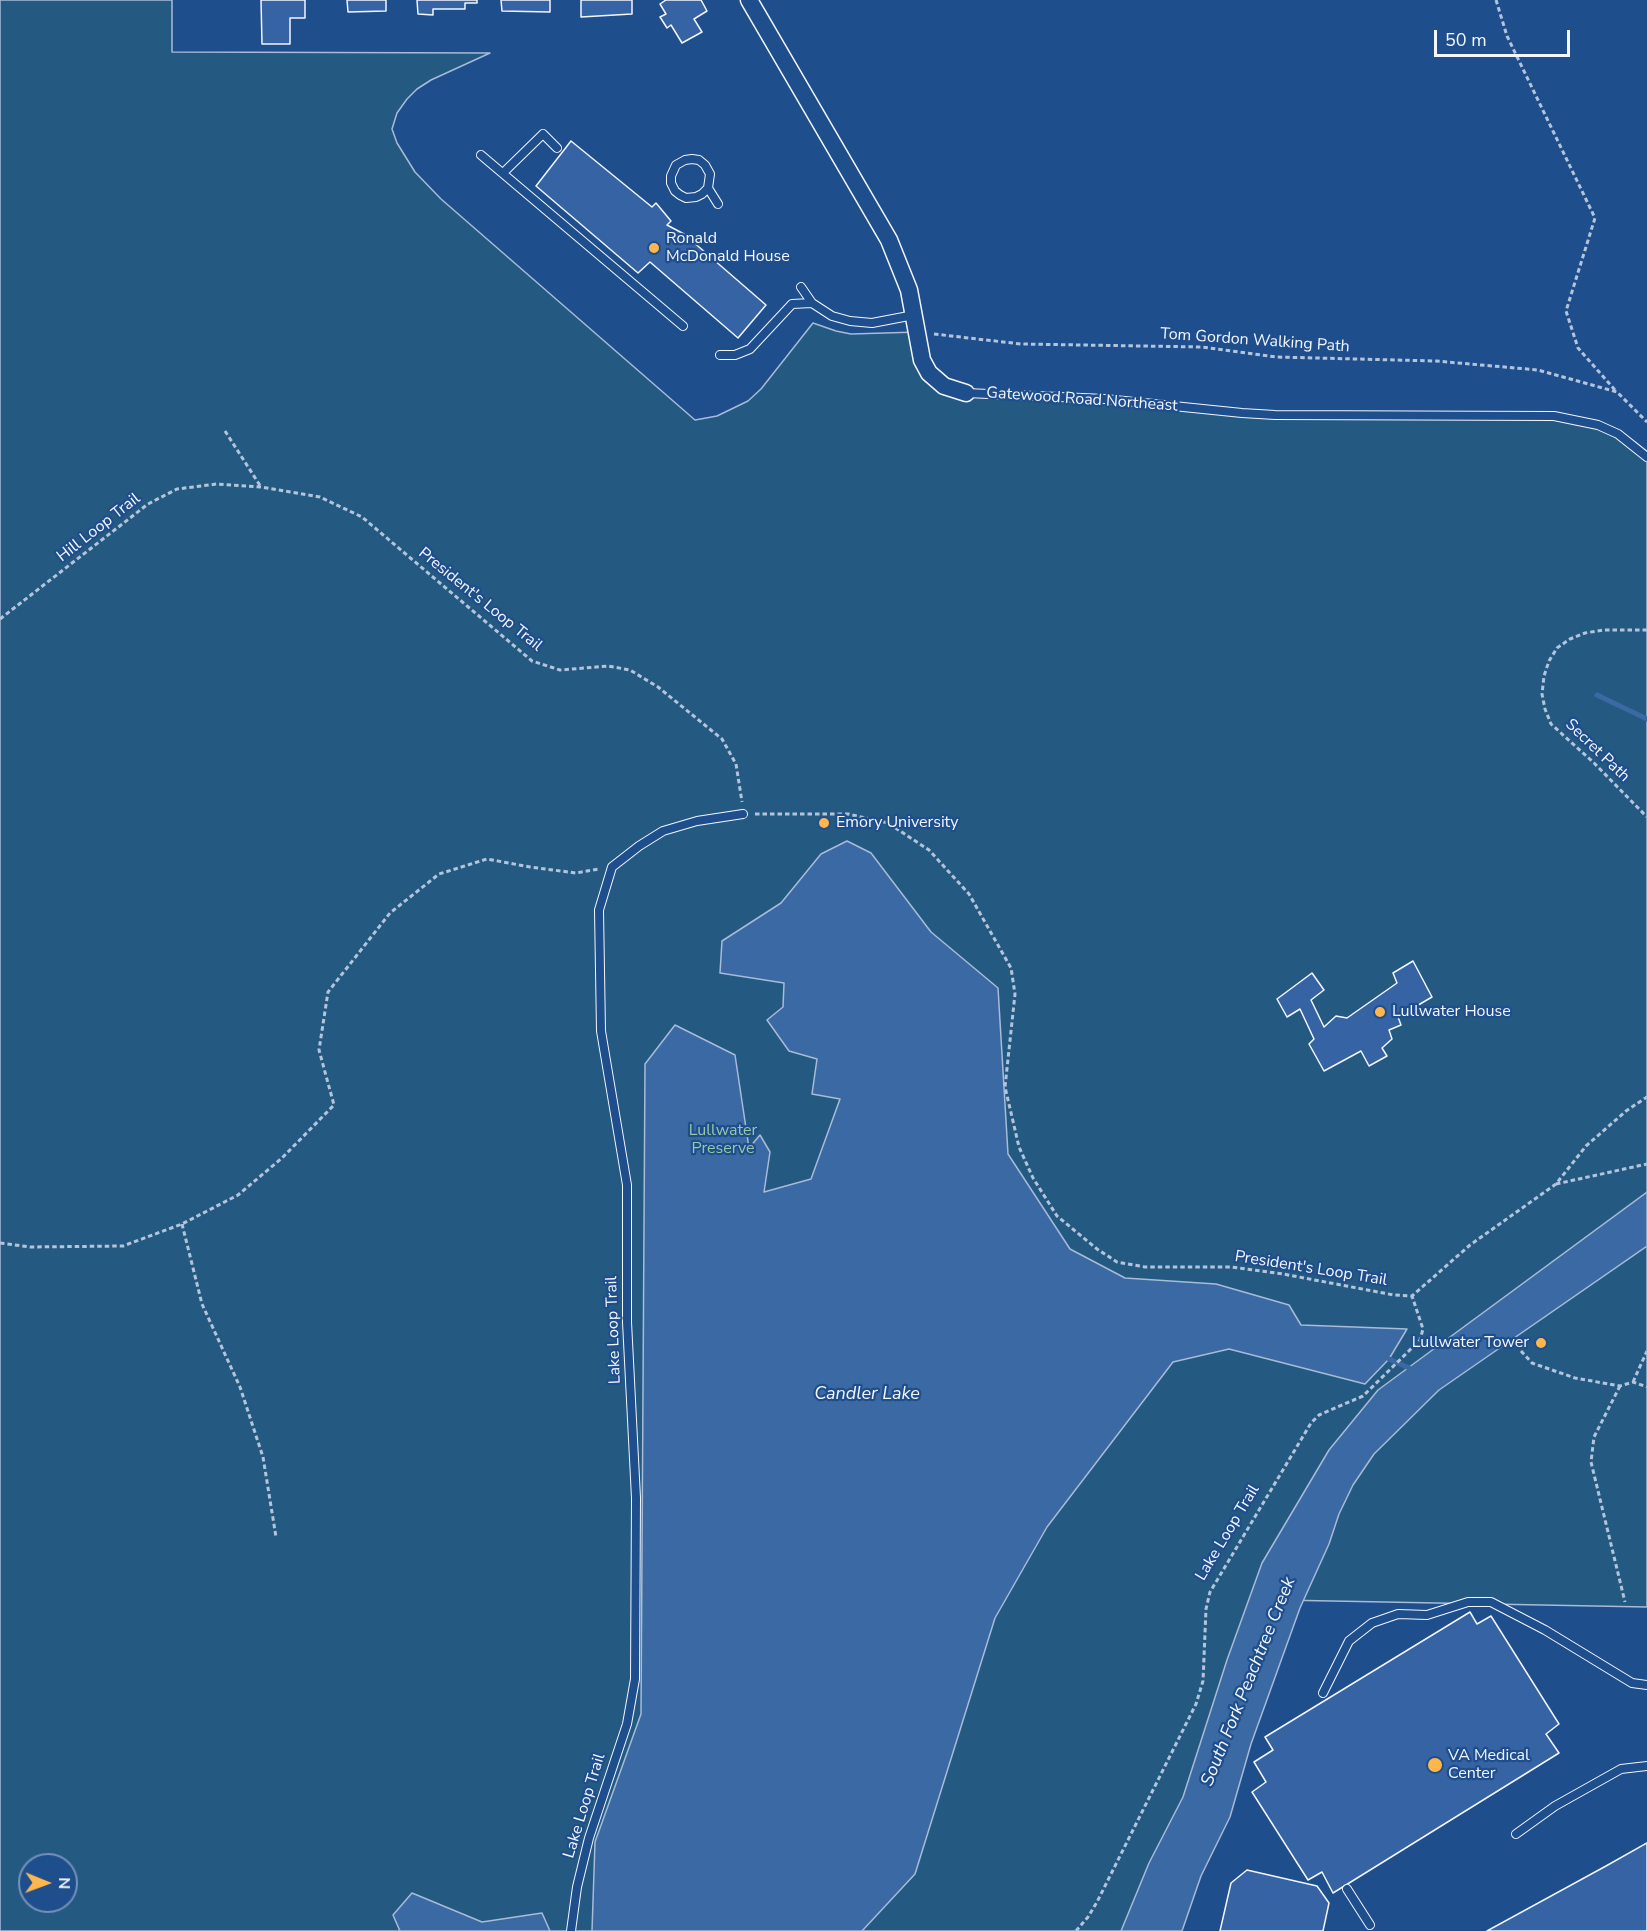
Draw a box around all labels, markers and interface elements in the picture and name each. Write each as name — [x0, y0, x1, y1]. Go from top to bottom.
scale bar — [1437, 18, 1574, 56]
text: 50 m — [1445, 28, 1487, 52]
place label: Ronald McDonald House — [666, 229, 790, 267]
marker: Ronald McDonald House — [647, 241, 661, 255]
street label: Tom Gordon Walking Path — [1160, 325, 1350, 357]
street label: Gatewood Road Northeast — [986, 384, 1178, 416]
street label: Hill Loop Trail — [54, 490, 144, 566]
street label: President's Loop Trail — [414, 544, 546, 656]
street label: Secret Path — [1561, 715, 1633, 787]
place label: Emory University — [836, 813, 959, 833]
marker: Emory University — [817, 816, 831, 830]
place label: Lullwater House — [1392, 1002, 1511, 1022]
marker: Lullwater House — [1373, 1005, 1387, 1019]
park label: Lullwater Preserve — [689, 1121, 757, 1159]
street label: President's Loop Trail — [1233, 1247, 1389, 1291]
street label: Lake Loop Trail — [603, 1275, 625, 1385]
place label: Lullwater Tower — [1412, 1333, 1529, 1353]
marker: Lullwater Tower — [1534, 1336, 1548, 1350]
water label: Candler Lake — [814, 1384, 920, 1406]
street label: Lake Loop Trail — [1192, 1482, 1264, 1584]
water label: South Fork Peachtree Creek — [1197, 1574, 1301, 1790]
place label: VA Medical Center — [1448, 1746, 1530, 1784]
street label: Lake Loop Trail — [560, 1751, 610, 1861]
marker: VA Medical Center — [1426, 1756, 1444, 1774]
north arrow — [18, 1853, 78, 1913]
text: N — [53, 1877, 75, 1889]

